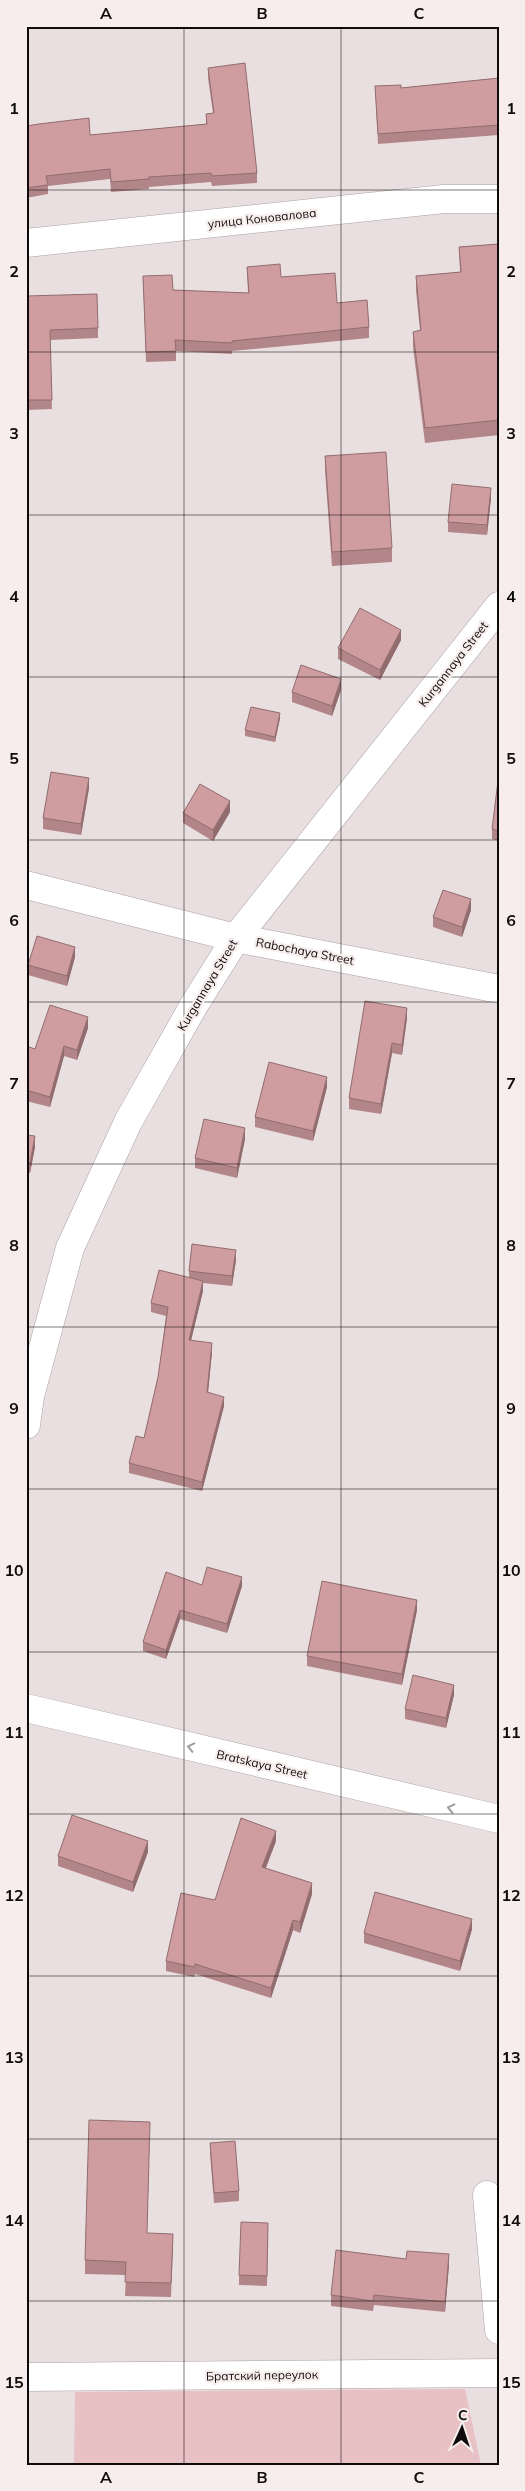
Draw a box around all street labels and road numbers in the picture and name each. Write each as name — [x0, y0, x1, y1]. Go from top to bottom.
street label: улица Коновалова — [207, 205, 317, 231]
street label: Kurgannaya Street — [415, 618, 491, 710]
street label: Rabochaya Street — [255, 934, 355, 968]
street label: Kurgannaya Street — [174, 937, 240, 1033]
street label: Bratskaya Street — [215, 1746, 309, 1782]
street label: Братский переулок — [206, 2367, 319, 2383]

